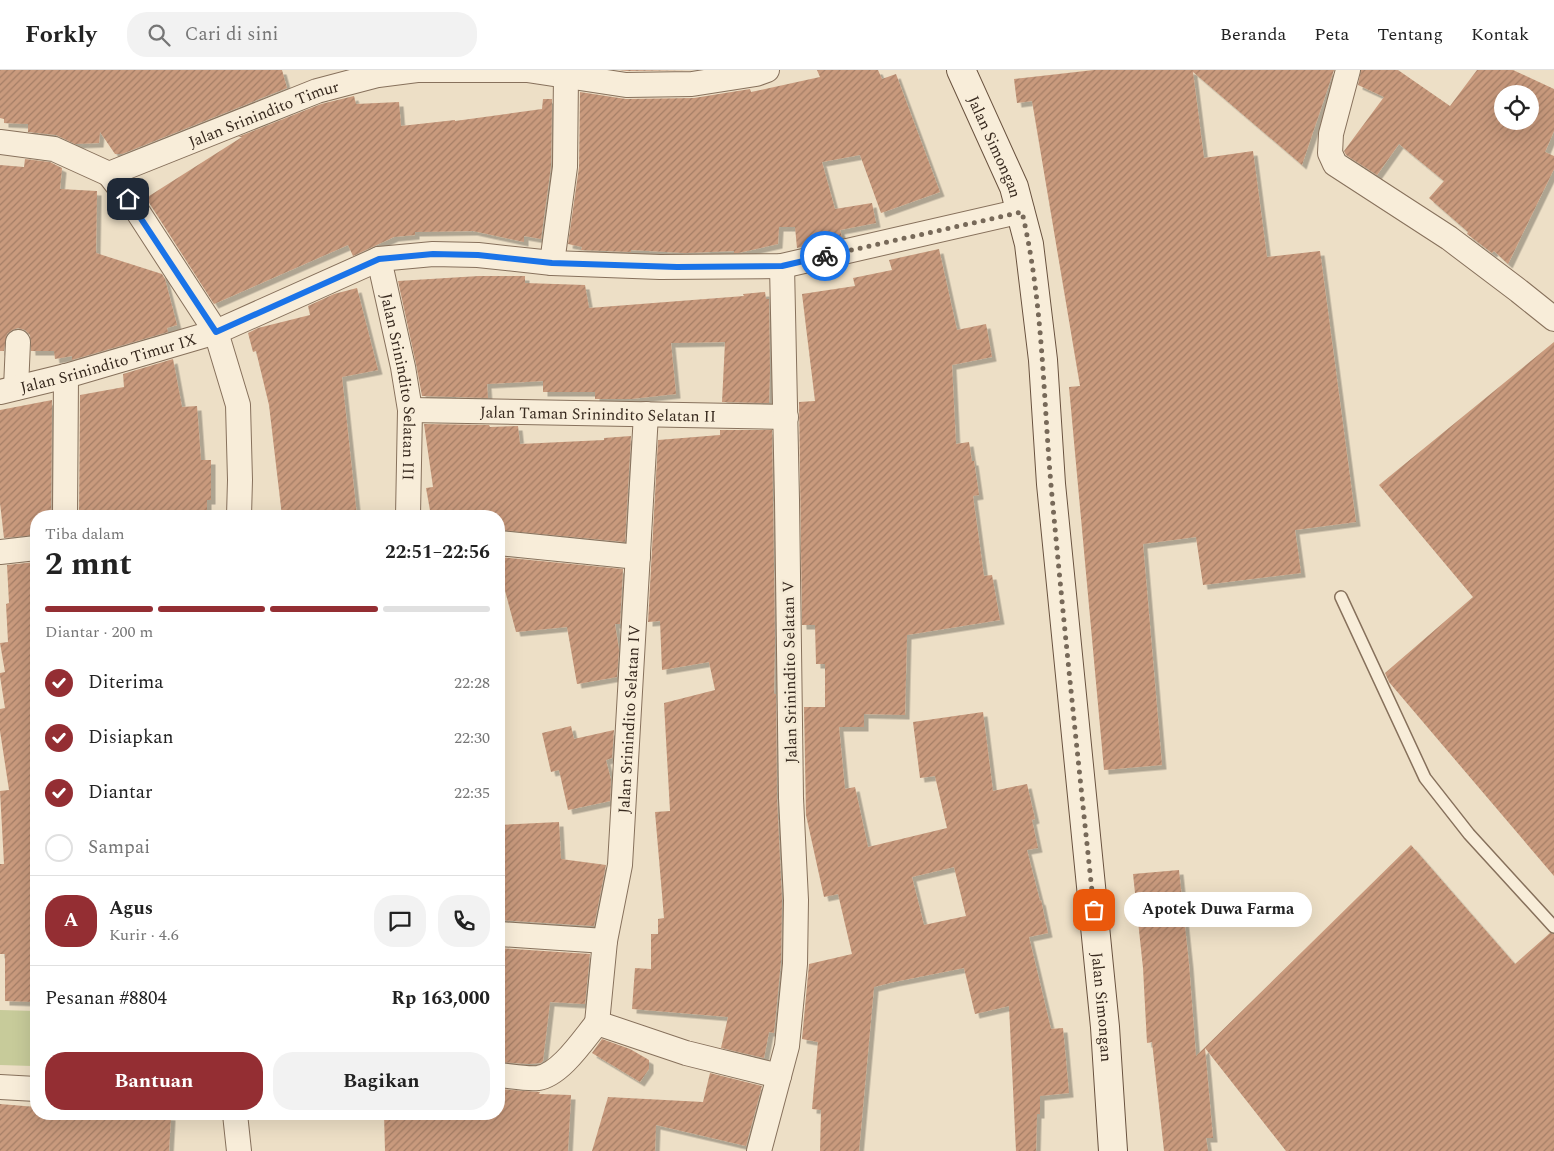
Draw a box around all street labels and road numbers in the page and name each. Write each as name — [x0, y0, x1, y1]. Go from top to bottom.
street label: Jalan Srinindito Timur — [185, 75, 342, 154]
street label: Jalan Simongan — [961, 92, 1027, 201]
street label: Jalan Srinindito Selatan III — [374, 291, 421, 481]
street label: Jalan Srinindito Timur IX — [18, 327, 200, 400]
street label: Jalan Taman Srinindito Selatan II — [480, 400, 716, 429]
street label: Jalan Srinindito Selatan V — [776, 580, 804, 764]
street label: Jalan Srinindito Selatan IV — [612, 624, 647, 814]
street label: Jalan Simongan — [1085, 951, 1118, 1063]

